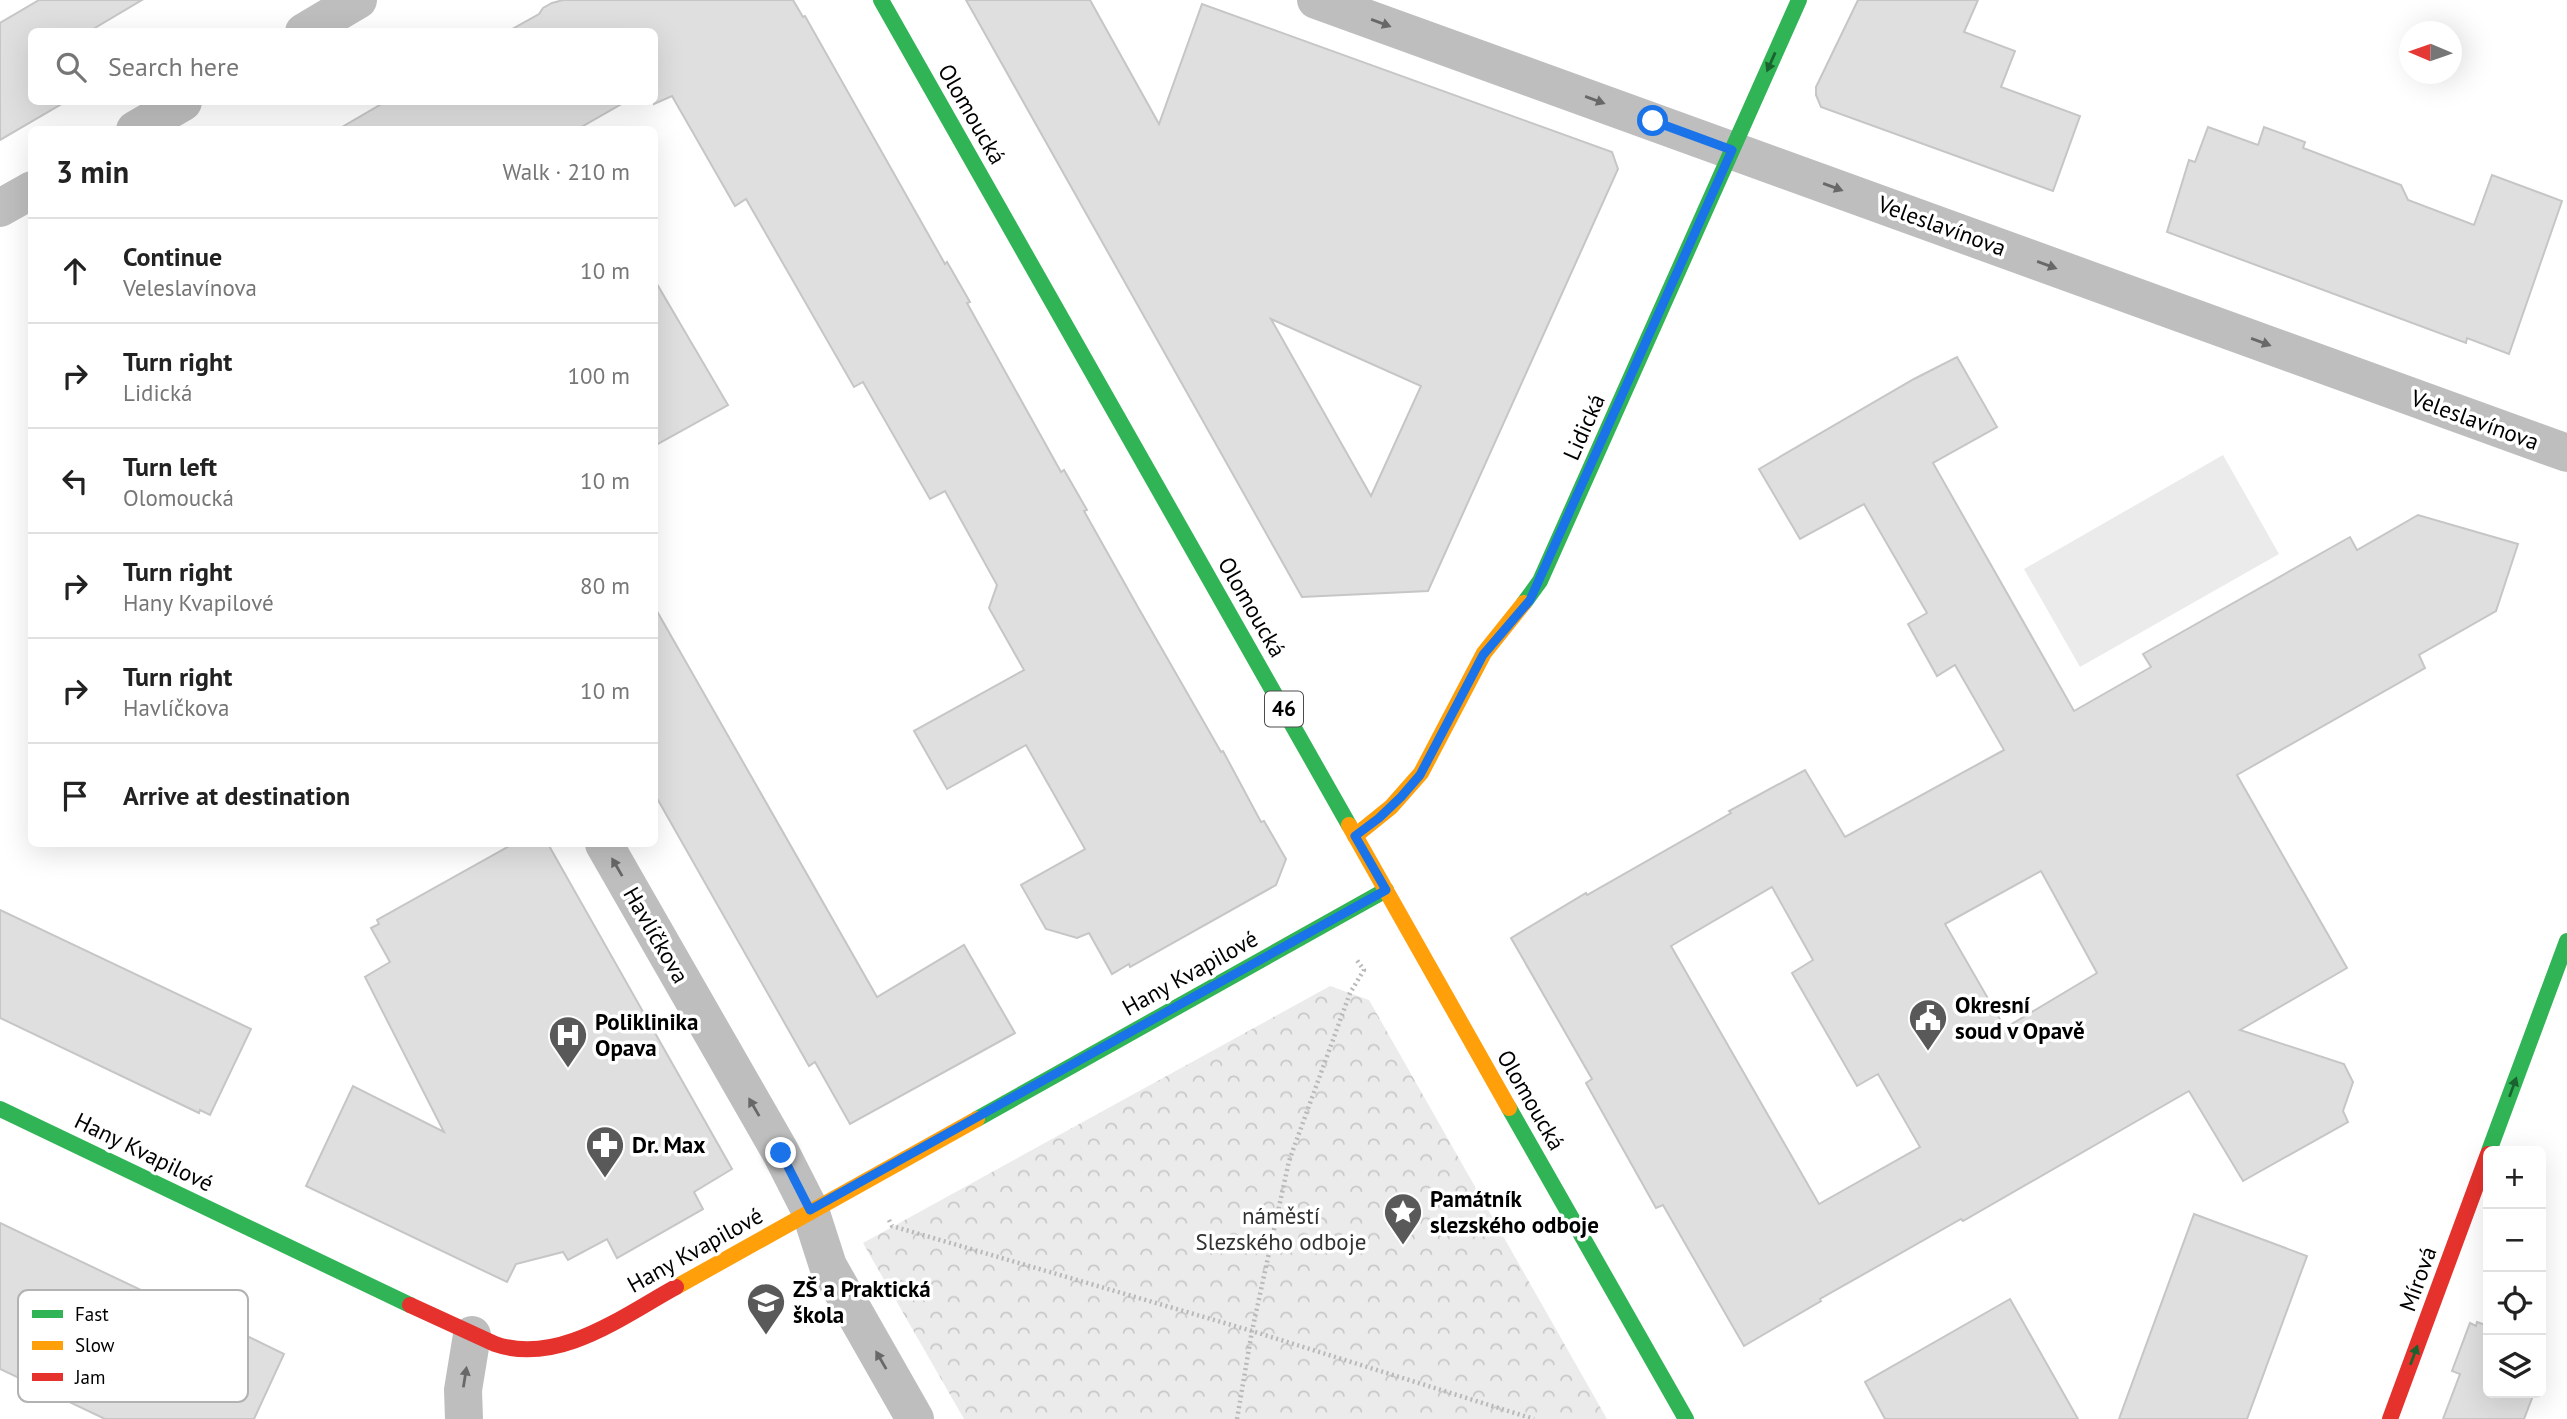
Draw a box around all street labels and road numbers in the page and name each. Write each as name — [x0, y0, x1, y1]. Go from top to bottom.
street label: Olomoucká — [932, 58, 1013, 169]
street label: Veleslavínova — [1873, 189, 2010, 262]
street label: Veleslavínova — [2406, 383, 2543, 456]
street label: Lidická — [1556, 389, 1611, 464]
street label: Olomoucká — [1212, 551, 1293, 662]
road number: 46 — [1265, 692, 1303, 726]
street label: Havlíčkova — [617, 881, 696, 988]
street label: Hany Kvapilové — [1117, 923, 1263, 1022]
street label: Olomoucká — [1491, 1044, 1572, 1155]
street label: Hany Kvapilové — [70, 1105, 218, 1198]
street label: Hany Kvapilové — [622, 1200, 768, 1299]
street label: Mírová — [2392, 1243, 2443, 1315]

